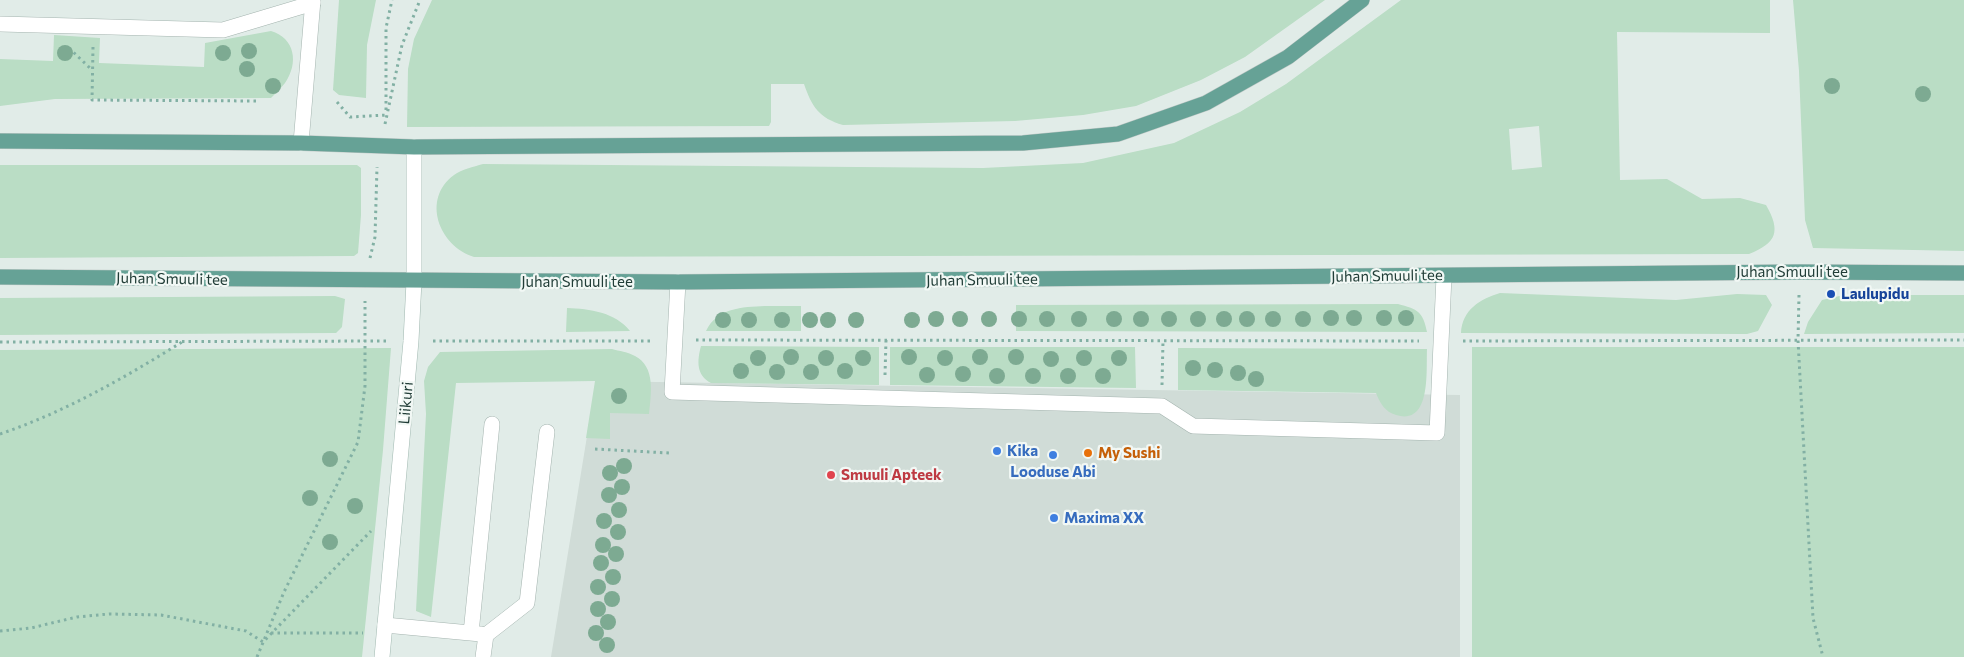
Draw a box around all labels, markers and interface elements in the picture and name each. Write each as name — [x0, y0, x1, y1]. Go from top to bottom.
street label: Juhan Smuuli tee — [1736, 263, 1848, 281]
street label: Juhan Smuuli tee — [1331, 266, 1443, 286]
street label: Juhan Smuuli tee — [116, 269, 228, 289]
street label: Juhan Smuuli tee — [926, 270, 1038, 290]
street label: Juhan Smuuli tee — [521, 273, 633, 291]
place label: Laulupidu — [1841, 285, 1909, 303]
marker: Laulupidu — [1825, 288, 1837, 300]
street label: Liikuri — [395, 381, 417, 425]
place label: Kika — [1007, 442, 1038, 460]
place label: My Sushi — [1098, 444, 1160, 462]
marker: Kika — [991, 445, 1003, 457]
marker: My Sushi — [1082, 447, 1094, 459]
marker: Looduse Abi — [1047, 449, 1059, 461]
place label: Looduse Abi — [1010, 463, 1096, 481]
place label: Smuuli Apteek — [841, 466, 942, 484]
marker: Smuuli Apteek — [825, 469, 837, 481]
place label: Maxima XX — [1064, 509, 1144, 527]
marker: Maxima XX — [1048, 512, 1060, 524]

